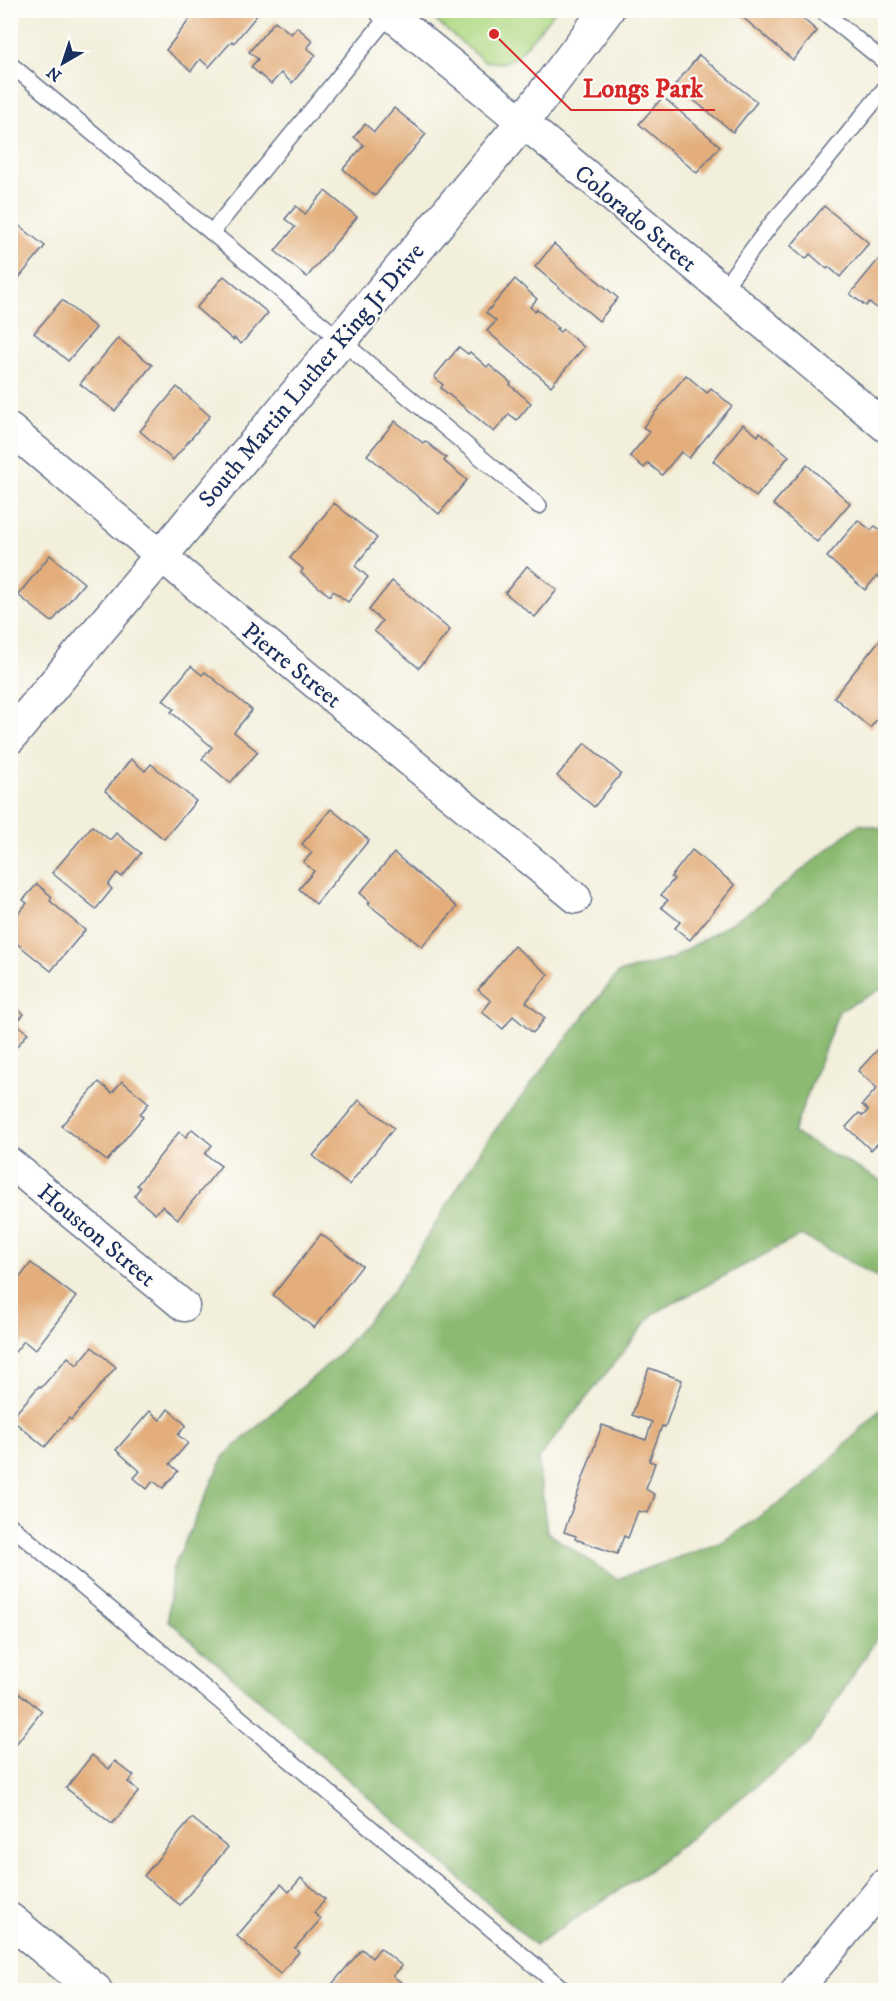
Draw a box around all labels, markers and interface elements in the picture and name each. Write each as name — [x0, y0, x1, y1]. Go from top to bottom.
north arrow — [33, 33, 93, 93]
text: N — [43, 62, 66, 86]
callout: Longs Park — [571, 66, 715, 110]
text: Longs Park — [583, 73, 704, 106]
street label: Colorado Street — [568, 159, 703, 279]
street label: South Martin Luther King Jr Drive — [192, 237, 431, 514]
street label: Pierre Street — [235, 616, 348, 715]
street label: Houston Street — [31, 1178, 162, 1294]

